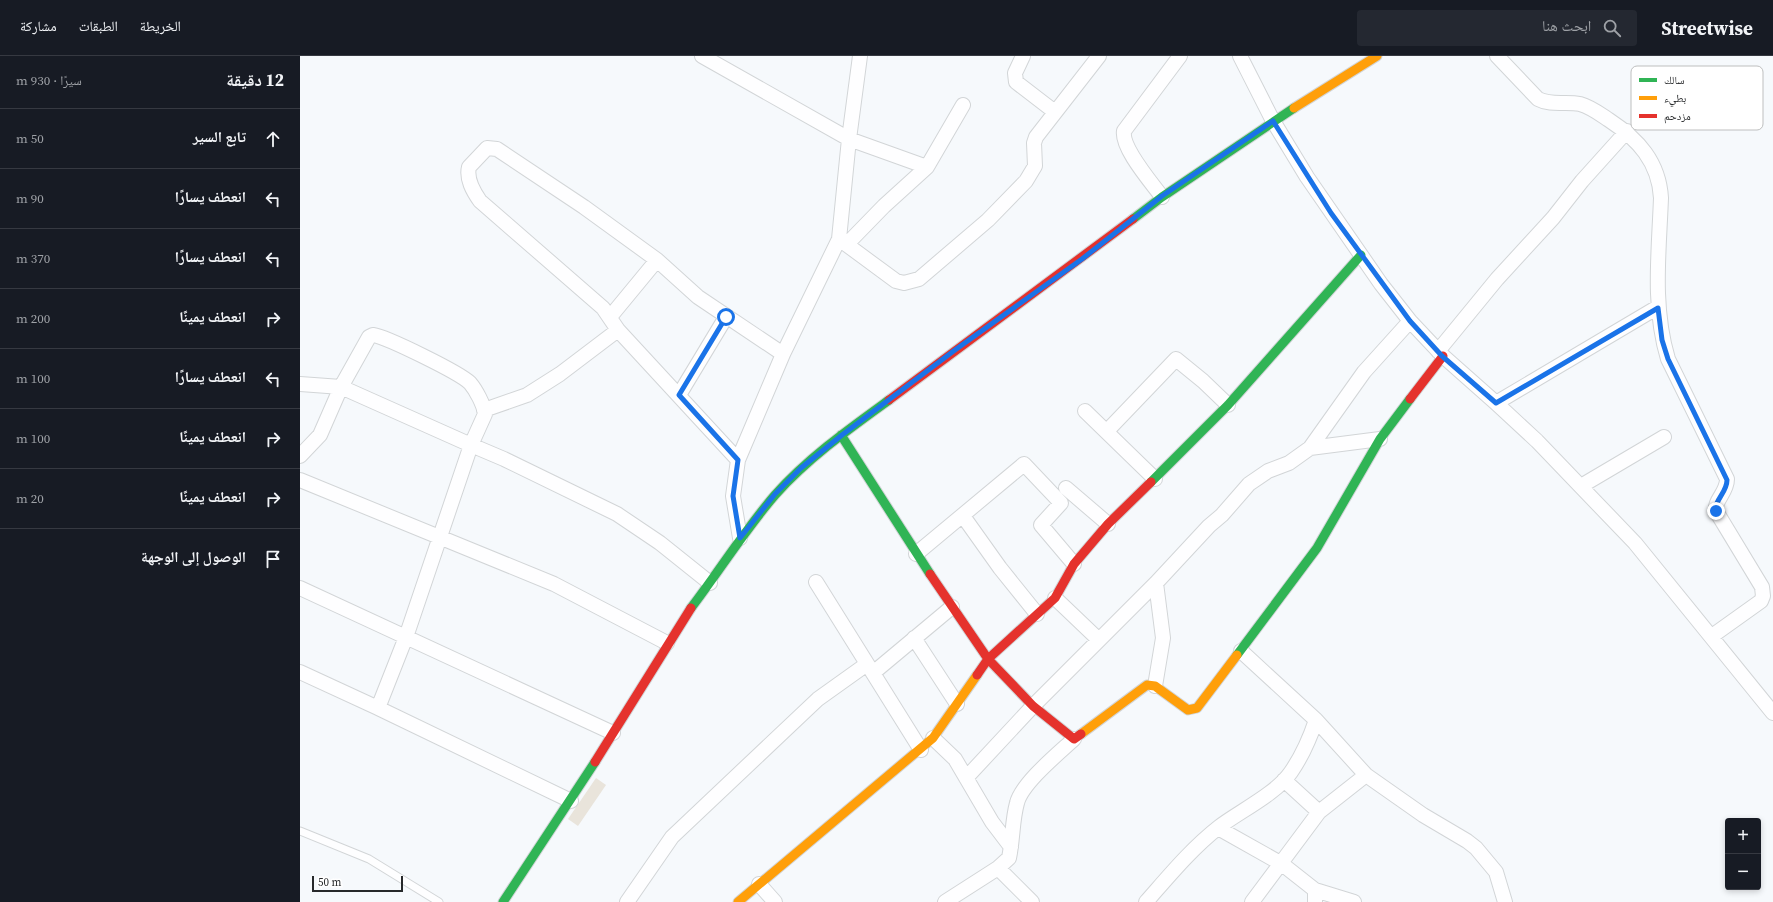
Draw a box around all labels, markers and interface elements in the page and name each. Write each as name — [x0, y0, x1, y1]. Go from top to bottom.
search box — [1357, 10, 1637, 46]
text: ابحث هنا — [1542, 15, 1591, 36]
text: Streetwise — [1661, 15, 1753, 41]
text: مشاركة — [20, 16, 57, 36]
text: الطبقات — [79, 16, 118, 36]
text: الخريطة — [140, 16, 181, 36]
icon: search — [1601, 17, 1623, 39]
legend — [1631, 66, 1763, 130]
text: 12 دقيقة — [226, 68, 284, 92]
text: سيرًا · 930 m — [16, 72, 82, 89]
text: سالك — [1664, 73, 1684, 88]
text: بطيء — [1664, 91, 1686, 107]
text: مزدحم — [1664, 109, 1691, 124]
text: تابع السير — [193, 126, 246, 147]
icon: ahead — [262, 128, 284, 150]
text: 50 m — [16, 130, 44, 147]
text: انعطف يسارًا — [175, 186, 246, 207]
icon: left — [262, 188, 284, 210]
text: 90 m — [16, 190, 44, 207]
text: انعطف يسارًا — [175, 246, 246, 267]
icon: left — [262, 248, 284, 270]
text: 370 m — [16, 250, 50, 267]
text: انعطف يمينًا — [179, 306, 246, 327]
icon: right — [262, 308, 284, 330]
route start — [717, 308, 735, 326]
text: 200 m — [16, 310, 50, 327]
text: انعطف يسارًا — [175, 366, 246, 387]
icon: left — [262, 368, 284, 390]
text: 100 m — [16, 370, 50, 387]
text: انعطف يمينًا — [179, 426, 246, 447]
icon: right — [262, 428, 284, 450]
text: 100 m — [16, 430, 50, 447]
text: انعطف يمينًا — [179, 486, 246, 507]
icon: right — [262, 488, 284, 510]
text: 20 m — [16, 490, 44, 507]
route end — [1707, 502, 1725, 520]
text: الوصول إلى الوجهة — [141, 546, 246, 567]
icon: arrive — [262, 548, 284, 570]
map controls — [1725, 818, 1761, 890]
button: + — [1725, 818, 1761, 854]
button: − — [1725, 854, 1761, 890]
scale bar — [312, 874, 403, 893]
text: 50 m — [318, 875, 341, 890]

